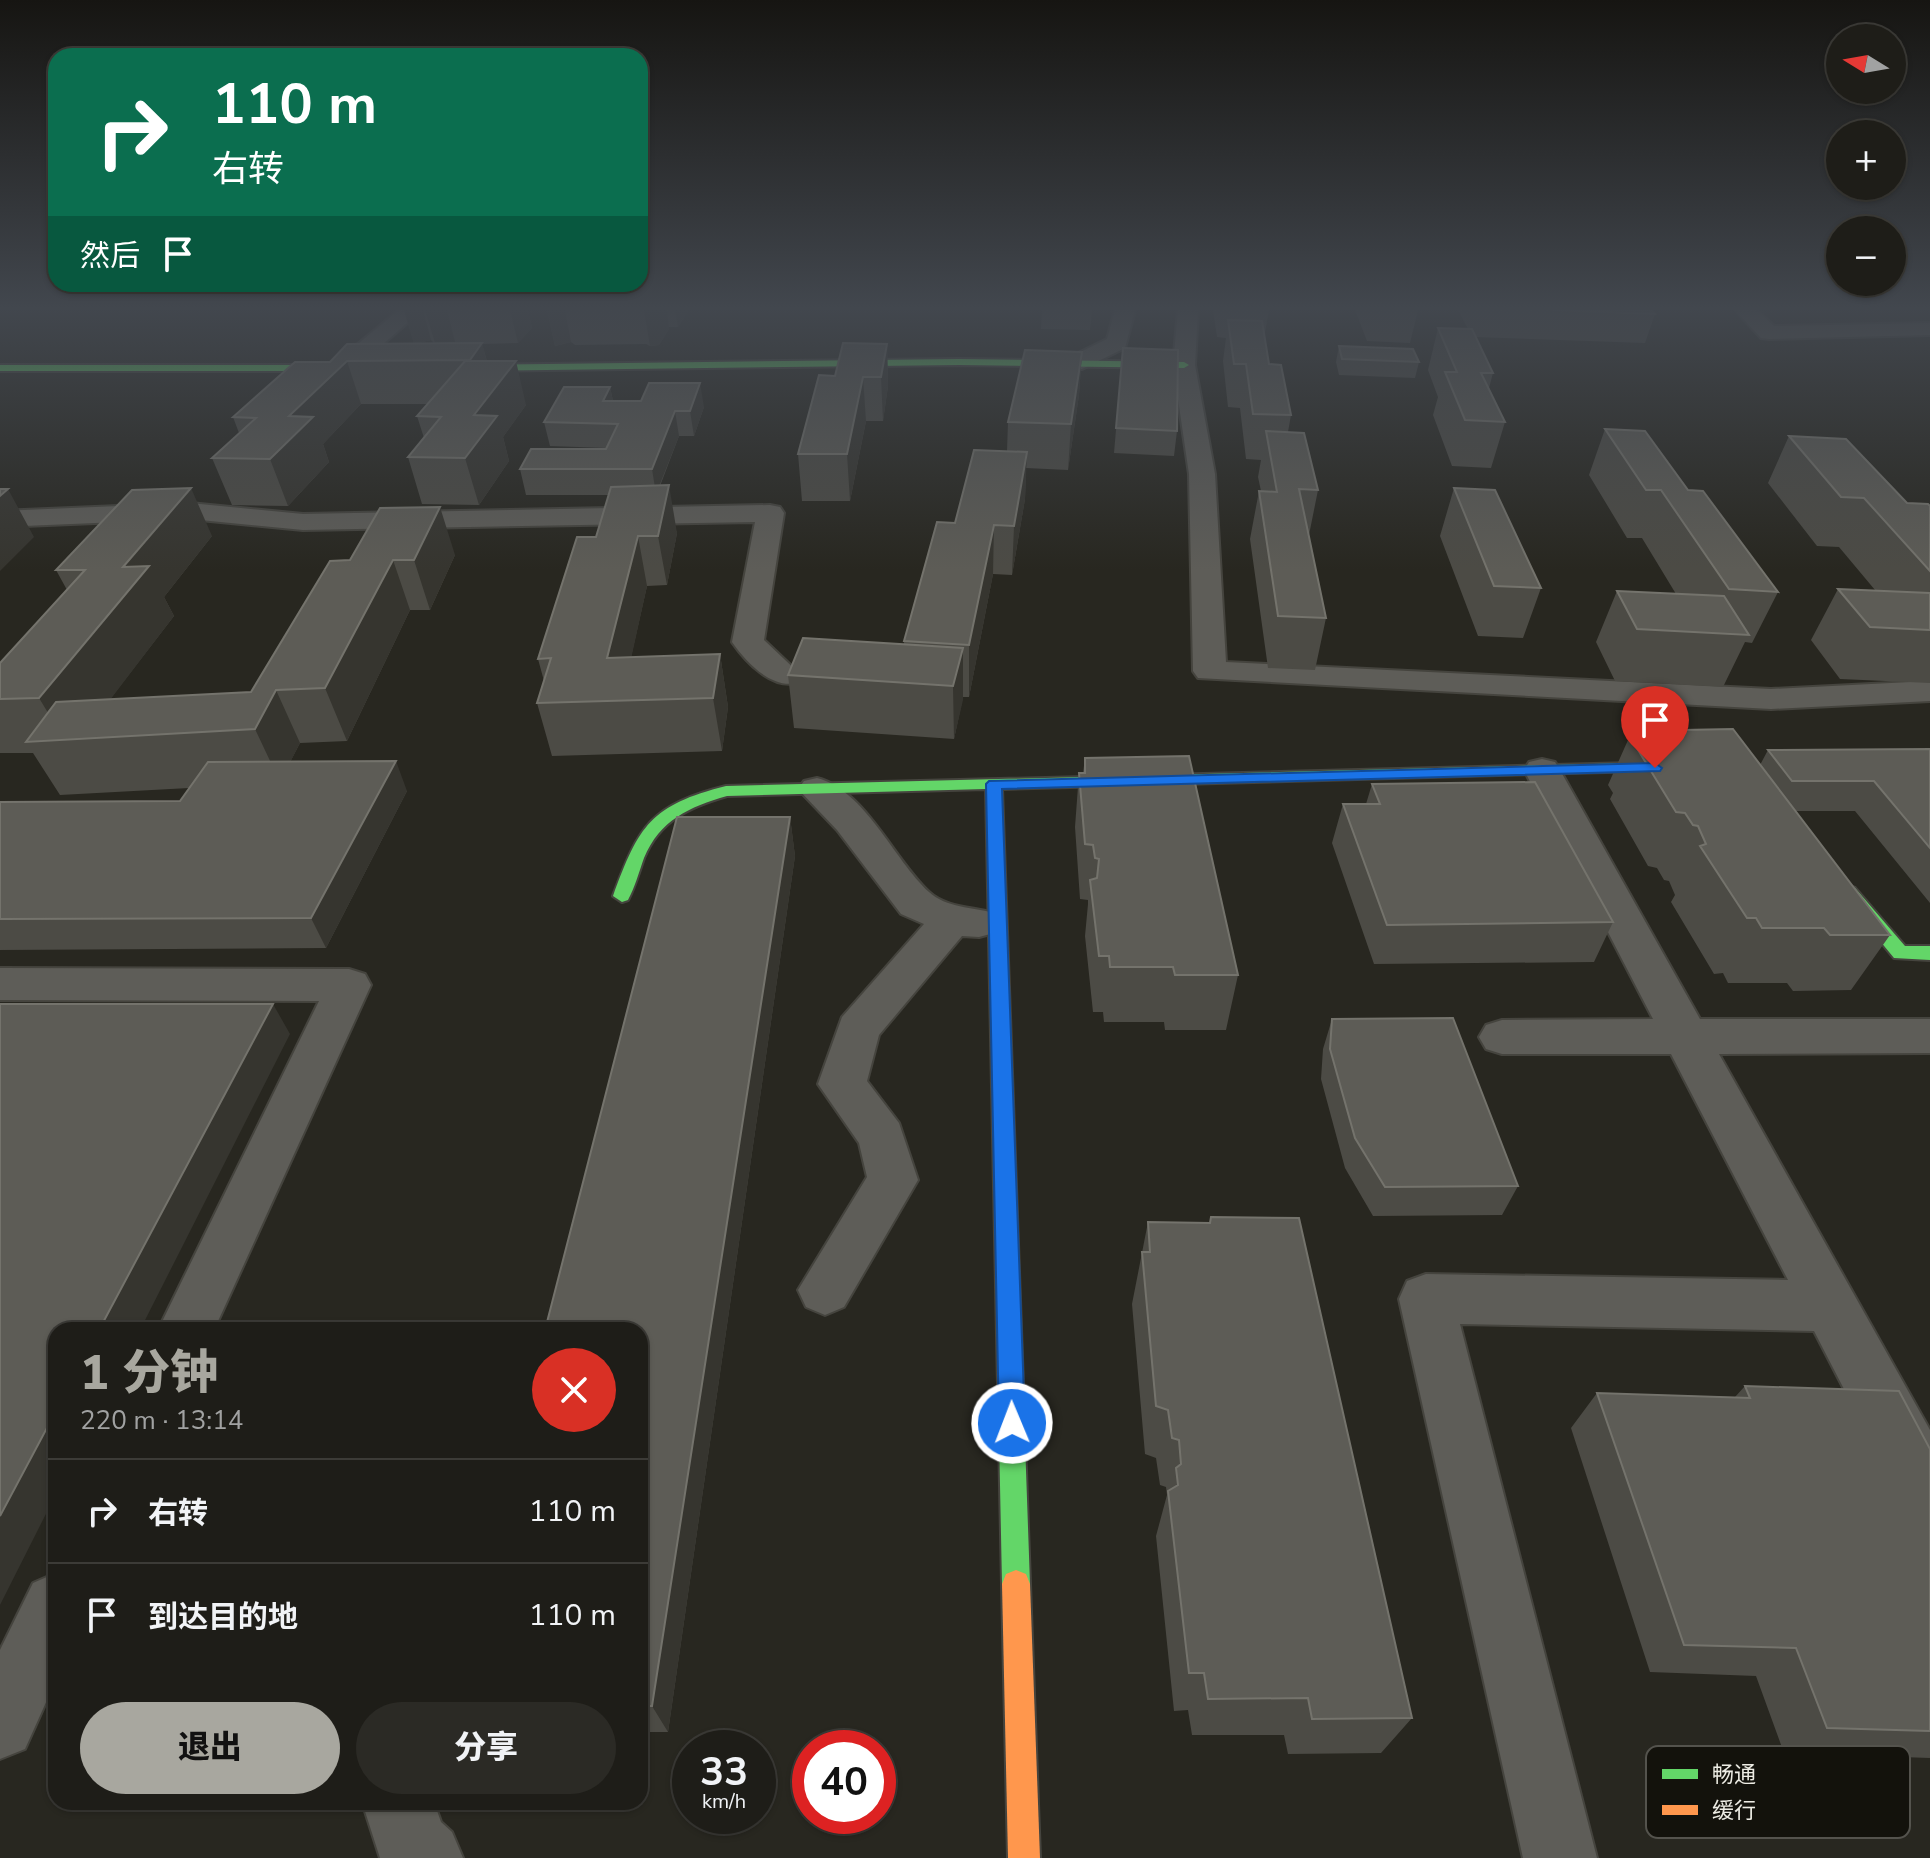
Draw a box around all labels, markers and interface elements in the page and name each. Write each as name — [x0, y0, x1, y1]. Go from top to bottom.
north arrow — [1826, 24, 1906, 104]
map controls — [1826, 24, 1906, 296]
text: 110 m — [212, 66, 377, 143]
icon: right — [80, 80, 184, 184]
button: + — [1826, 120, 1906, 200]
text: 右转 — [212, 145, 284, 194]
button: − — [1826, 216, 1906, 296]
icon: arrive — [156, 232, 200, 276]
text: 然后 — [80, 236, 140, 277]
pin — [1621, 686, 1689, 768]
icon: arrive — [1633, 698, 1677, 742]
text: 1 分钟 — [80, 1340, 218, 1406]
button: close — [532, 1348, 616, 1432]
position arrow — [970, 1381, 1054, 1465]
text: 220 m · 13:14 — [80, 1403, 243, 1438]
icon: right — [80, 1489, 124, 1533]
text: 110 m — [529, 1491, 616, 1532]
text: 右转 — [148, 1493, 208, 1534]
icon: arrive — [80, 1593, 124, 1637]
text: 110 m — [529, 1595, 616, 1636]
text: 到达目的地 — [148, 1597, 298, 1638]
button: 退出 — [80, 1702, 340, 1794]
button: 分享 — [356, 1702, 616, 1794]
speed limit sign: 40 — [792, 1730, 896, 1834]
text: 33 — [700, 1745, 748, 1799]
legend — [1646, 1746, 1910, 1838]
text: 畅通 — [1712, 1760, 1756, 1790]
text: km/h — [702, 1788, 746, 1815]
text: 缓行 — [1712, 1796, 1756, 1826]

